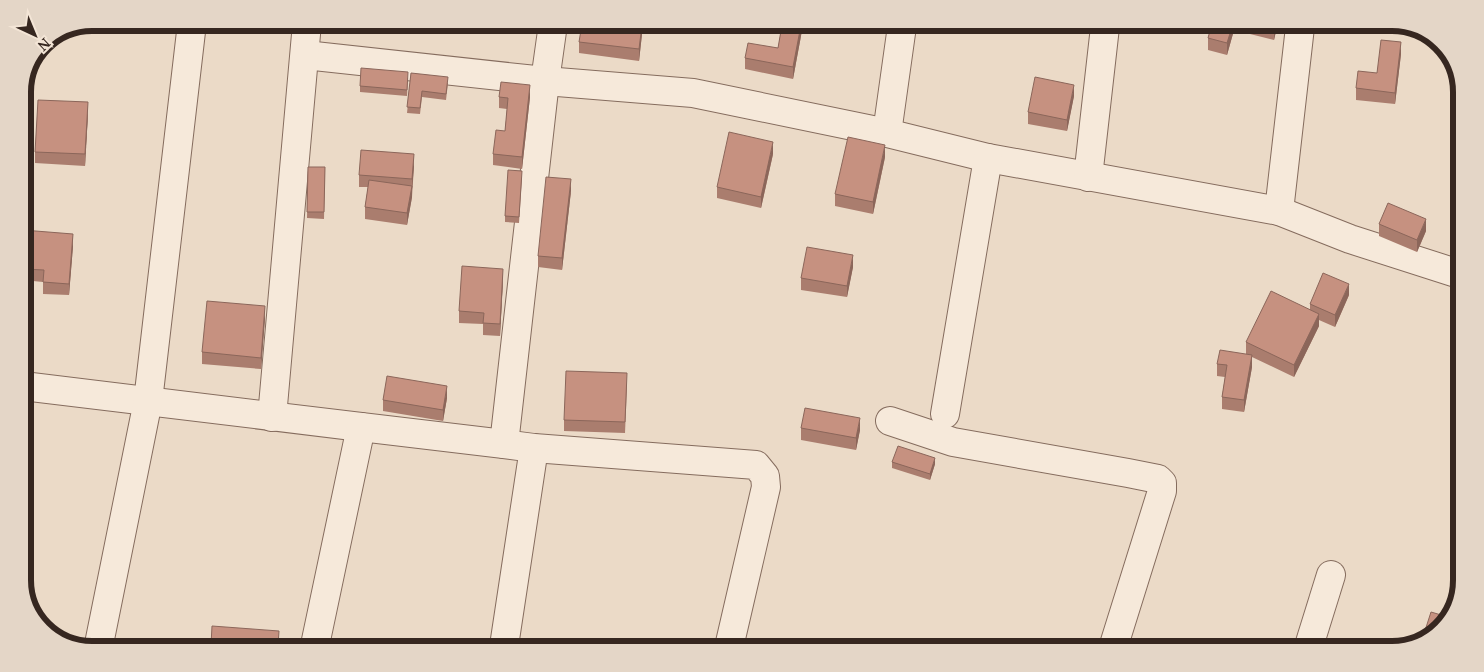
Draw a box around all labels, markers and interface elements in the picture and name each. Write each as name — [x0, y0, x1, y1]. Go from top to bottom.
north arrow — [10, 10, 60, 60]
text: N — [34, 34, 55, 55]

